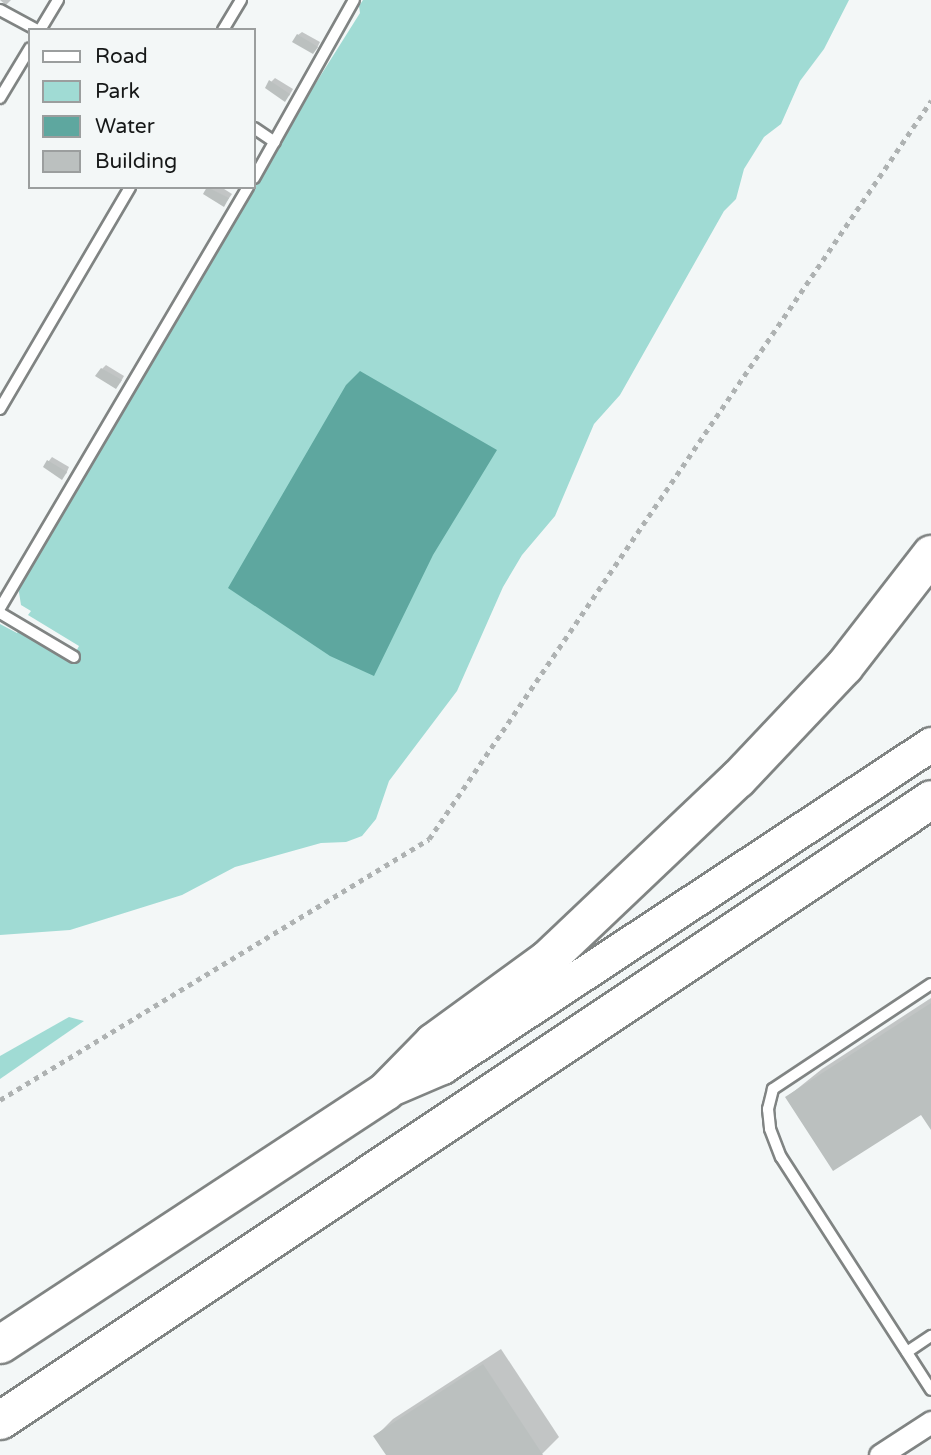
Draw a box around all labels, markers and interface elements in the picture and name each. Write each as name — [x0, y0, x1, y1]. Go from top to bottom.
legend — [28, 28, 256, 189]
text: Road — [95, 44, 148, 69]
text: Park — [95, 79, 140, 104]
text: Water — [95, 114, 155, 139]
text: Building — [95, 149, 177, 174]

